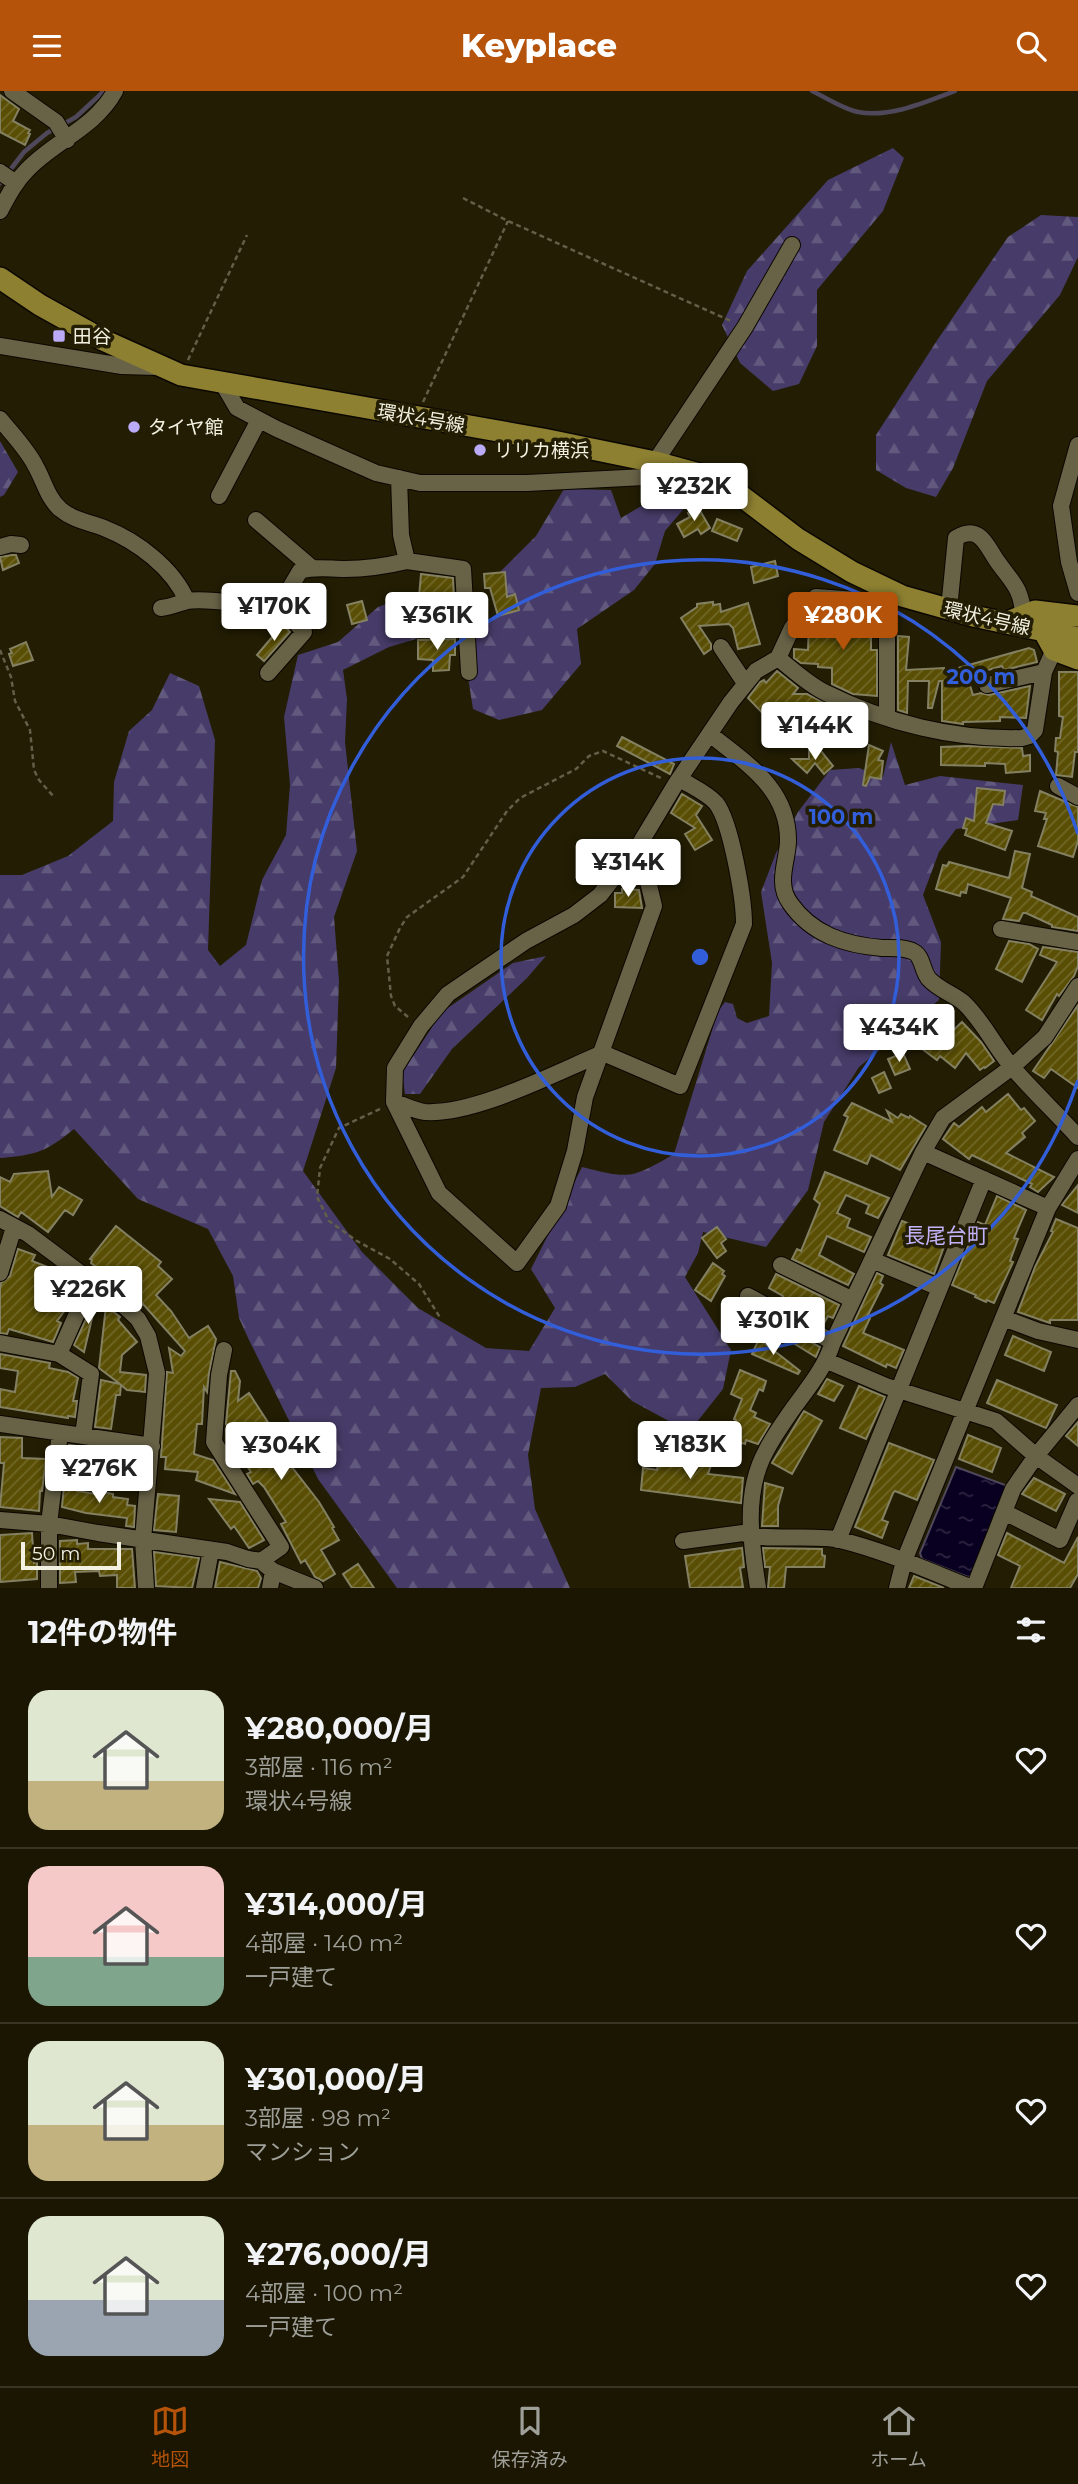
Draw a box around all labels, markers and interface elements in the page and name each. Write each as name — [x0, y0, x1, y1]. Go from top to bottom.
text: Keyplace — [461, 26, 617, 65]
icon: menu — [28, 27, 66, 65]
icon: search — [1012, 27, 1050, 65]
place label: 田谷 — [73, 325, 111, 348]
marker: 田谷 — [51, 328, 67, 344]
street label: 環状4号線 — [375, 399, 467, 438]
place label: タイヤ館 — [148, 416, 223, 439]
marker: タイヤ館 — [126, 419, 142, 435]
place label: リリカ横浜 — [494, 439, 589, 462]
marker: リリカ横浜 — [472, 442, 488, 458]
pin: ¥232K — [645, 463, 743, 523]
text: ¥232K — [657, 472, 731, 500]
pin: ¥170K — [225, 583, 323, 643]
text: ¥170K — [237, 592, 311, 620]
pin: ¥361K — [388, 593, 486, 652]
pin: ¥280K — [794, 593, 892, 652]
street label: 環状4号線 — [941, 597, 1033, 640]
text: ¥361K — [401, 601, 473, 629]
text: ¥280K — [804, 601, 882, 629]
text: 200 m — [947, 664, 1015, 689]
pin: ¥144K — [766, 703, 864, 762]
text: ¥144K — [777, 711, 853, 739]
text: 100 m — [809, 804, 873, 829]
pin: ¥314K — [579, 839, 677, 899]
text: ¥314K — [592, 848, 664, 876]
centre of rings — [688, 945, 712, 969]
pin: ¥434K — [850, 1005, 948, 1064]
text: ¥434K — [860, 1013, 938, 1041]
district label: 長尾台町 — [904, 1223, 988, 1248]
pin: ¥226K — [39, 1267, 137, 1326]
text: ¥226K — [50, 1275, 126, 1303]
pin: ¥301K — [724, 1297, 822, 1357]
text: ¥301K — [737, 1306, 809, 1334]
pin: ¥183K — [641, 1421, 739, 1481]
pin: ¥304K — [232, 1423, 330, 1482]
text: ¥183K — [654, 1430, 726, 1458]
text: ¥304K — [241, 1431, 321, 1459]
pin: ¥276K — [50, 1445, 148, 1505]
text: ¥276K — [61, 1454, 137, 1482]
scale bar — [21, 1539, 121, 1571]
text: 50 m — [32, 1542, 80, 1565]
icon: filters — [1012, 1611, 1050, 1649]
text: 12件の物件 — [28, 1614, 177, 1651]
text: ¥280,000/月 — [245, 1710, 434, 1747]
icon: home — [84, 1718, 168, 1802]
icon: heart — [1012, 1741, 1050, 1779]
text: 3部屋 · 116 m² — [245, 1753, 393, 1781]
text: 環状4号線 — [245, 1787, 352, 1815]
text: ¥314,000/月 — [245, 1886, 428, 1923]
icon: home — [84, 1894, 168, 1978]
icon: heart — [1012, 1917, 1050, 1955]
text: 4部屋 · 140 m² — [245, 1929, 403, 1957]
text: 一戸建て — [245, 1963, 337, 1991]
text: ¥301,000/月 — [245, 2061, 427, 2098]
icon: home — [84, 2069, 168, 2153]
icon: heart — [1012, 2092, 1050, 2130]
text: 3部屋 · 98 m² — [245, 2104, 391, 2132]
text: マンション — [245, 2138, 360, 2166]
text: ¥276,000/月 — [245, 2236, 432, 2273]
icon: home — [84, 2244, 168, 2328]
icon: heart — [1012, 2267, 1050, 2305]
text: 4部屋 · 100 m² — [245, 2279, 403, 2307]
text: 一戸建て — [245, 2313, 337, 2341]
tab: 地図 — [151, 2402, 189, 2471]
tab: 保存済み — [492, 2402, 568, 2471]
tab: ホーム — [870, 2402, 927, 2471]

